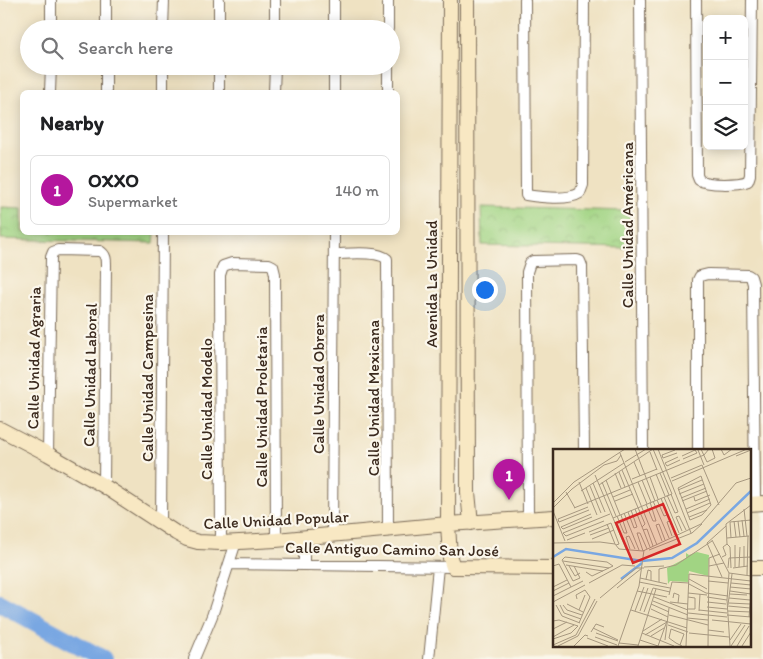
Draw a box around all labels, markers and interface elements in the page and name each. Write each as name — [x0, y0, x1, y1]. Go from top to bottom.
map controls — [703, 15, 748, 150]
button: + — [703, 15, 748, 60]
search box — [20, 20, 400, 75]
icon: search — [38, 34, 66, 62]
text: Search here — [78, 36, 173, 59]
button: − — [703, 60, 748, 105]
button: layers — [703, 105, 748, 150]
text: Nearby — [40, 110, 104, 135]
street label: Calle Unidad Américana — [618, 141, 637, 308]
text: OXXO — [88, 169, 139, 192]
text: 1 — [53, 181, 61, 200]
text: 140 m — [335, 181, 379, 200]
text: Supermarket — [88, 192, 178, 211]
street label: Avenida La Unidad — [422, 220, 441, 348]
your location — [472, 277, 498, 303]
street label: Calle Unidad Agraria — [23, 286, 45, 430]
street label: Calle Unidad Campesina — [138, 294, 157, 462]
street label: Calle Unidad Laboral — [79, 303, 101, 447]
street label: Calle Unidad Obrera — [309, 313, 328, 454]
street label: Calle Unidad Mexicana — [364, 320, 383, 476]
street label: Calle Unidad Proletaria — [252, 326, 271, 487]
street label: Calle Unidad Modelo — [197, 338, 216, 480]
inset map — [553, 449, 750, 646]
pin: 1 — [493, 459, 525, 500]
street label: Calle Unidad Popular — [203, 507, 349, 533]
street label: Calle Antiguo Camino San José — [285, 538, 499, 560]

